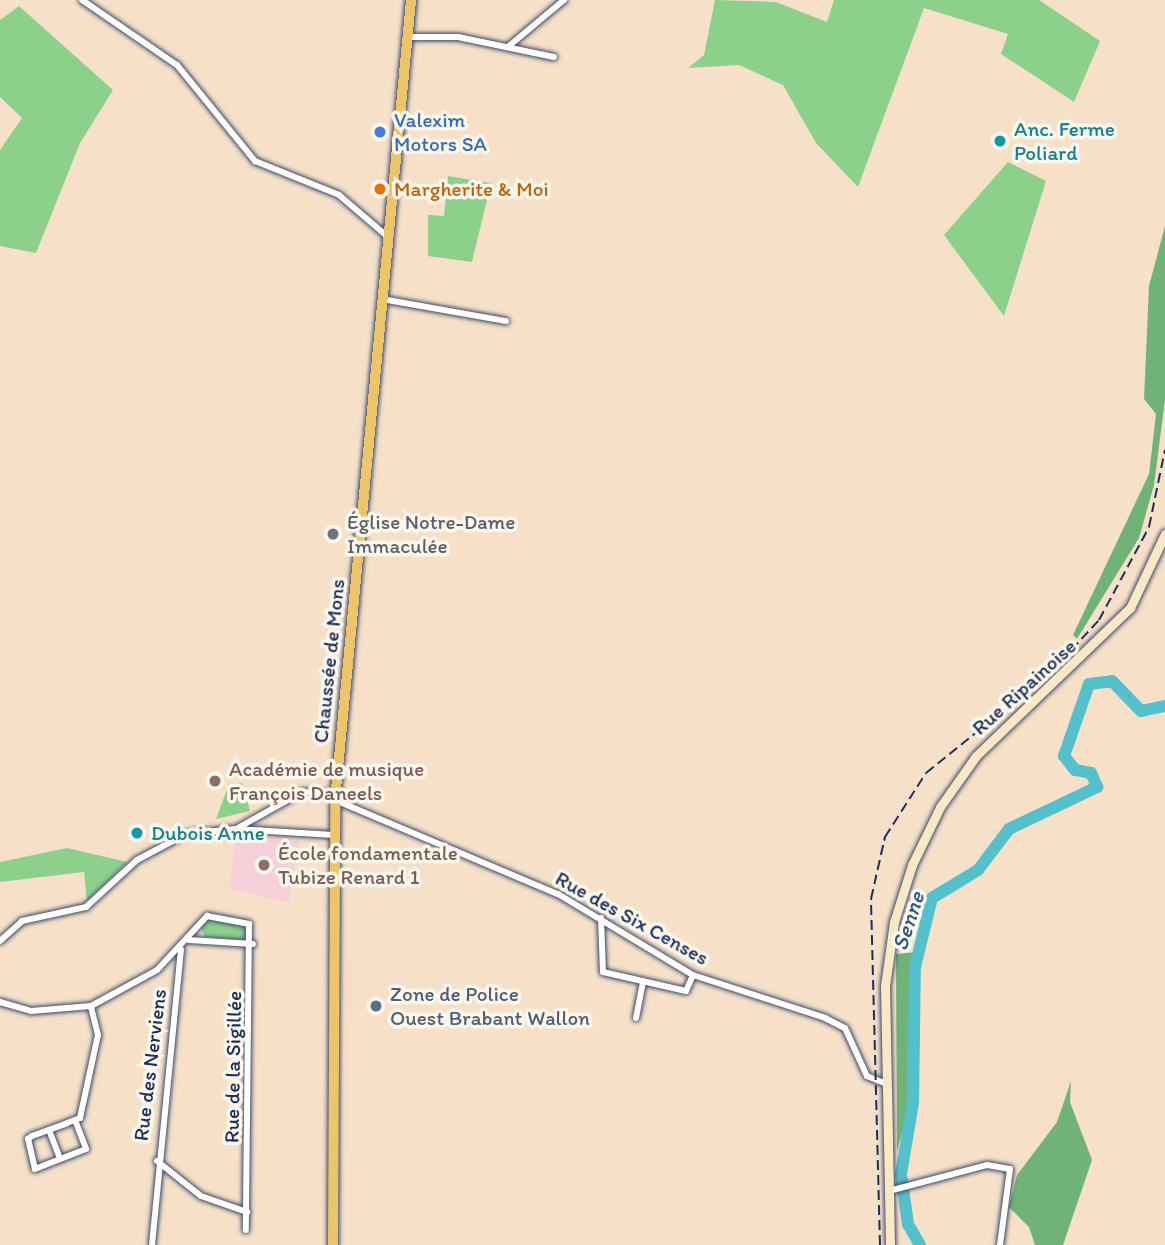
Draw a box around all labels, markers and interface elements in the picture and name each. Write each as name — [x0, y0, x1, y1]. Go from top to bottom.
place label: Valexim Motors SA — [394, 107, 487, 157]
place label: Anc. Ferme Poliard — [1014, 116, 1114, 166]
marker: Valexim Motors SA — [372, 124, 388, 140]
marker: Anc. Ferme Poliard — [992, 133, 1008, 149]
place label: Margherite & Moi — [394, 176, 549, 202]
marker: Margherite & Moi — [372, 181, 388, 197]
place label: Église Notre-Dame Immaculée — [347, 509, 516, 559]
marker: Église Notre-Dame Immaculée — [325, 526, 341, 542]
street label: Chaussée de Mons — [308, 577, 350, 745]
street label: Rue Ripainoise — [967, 634, 1081, 740]
place label: Académie de musique François Daneels — [229, 756, 425, 806]
marker: Académie de musique François Daneels — [207, 773, 223, 789]
place label: Dubois Anne — [151, 820, 264, 846]
marker: Dubois Anne — [129, 825, 145, 841]
place label: École fondamentale Tubize Renard 1 — [278, 840, 456, 890]
marker: École fondamentale Tubize Renard 1 — [256, 857, 272, 873]
street label: Rue des Six Censes — [551, 866, 713, 970]
water label: Senne — [886, 888, 930, 954]
place label: Zone de Police Ouest Brabant Wallon — [390, 981, 590, 1031]
street label: Rue des Nerviens — [128, 987, 172, 1143]
street label: Rue de la Sigillée — [219, 991, 247, 1143]
marker: Zone de Police Ouest Brabant Wallon — [368, 998, 384, 1014]

